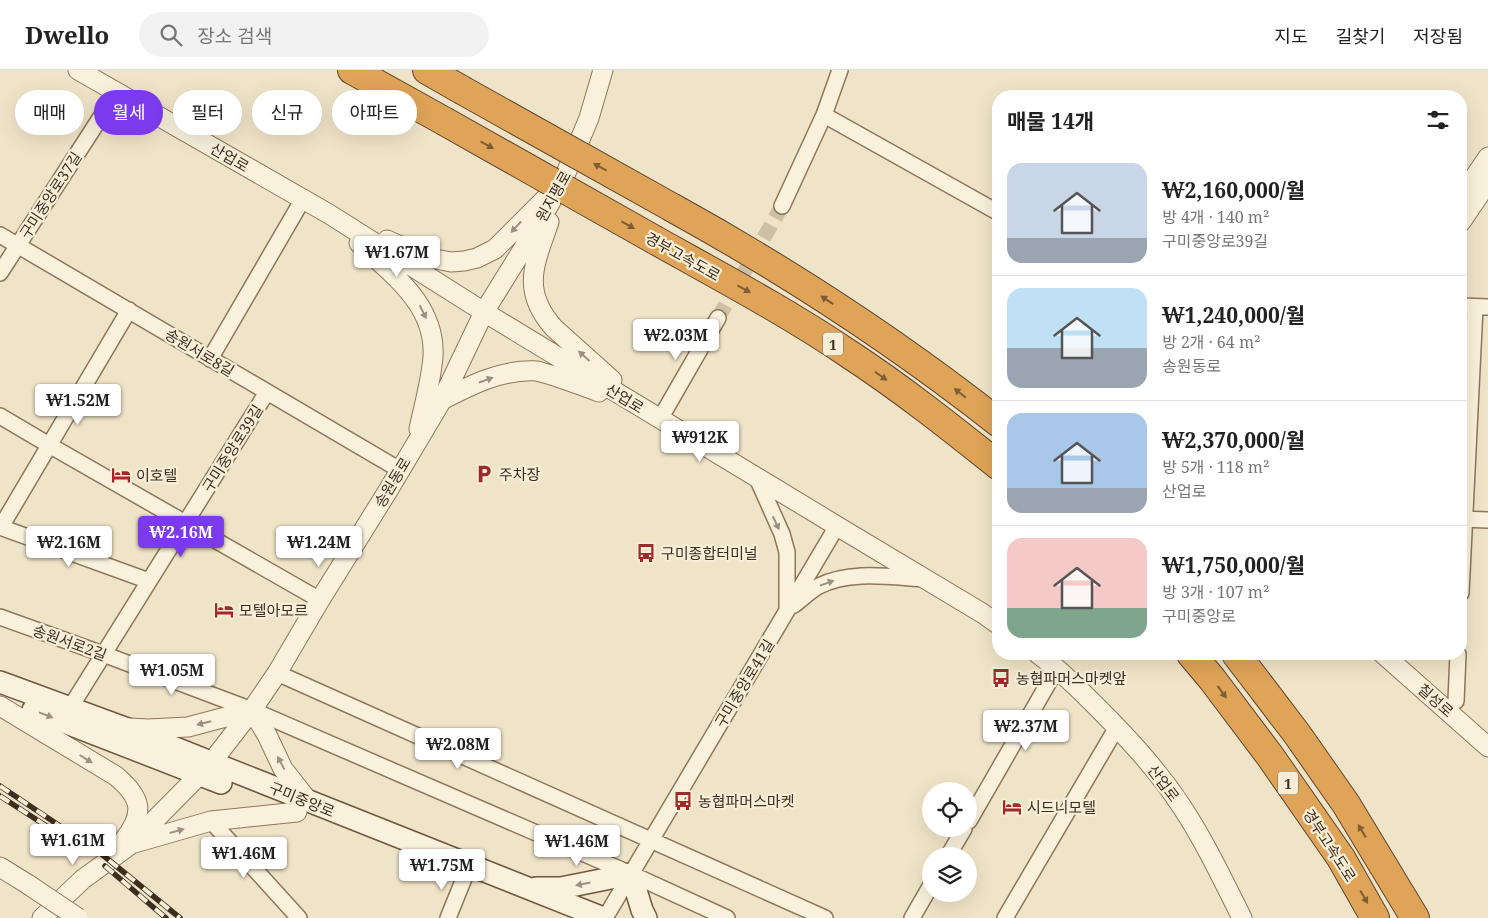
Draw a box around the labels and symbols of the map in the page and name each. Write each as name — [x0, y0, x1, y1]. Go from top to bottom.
street label: 산업로 — [207, 138, 253, 176]
one-way arrow — [480, 141, 493, 150]
street label: 구미중앙로37길 — [14, 148, 86, 242]
one-way arrow — [593, 163, 607, 171]
street label: 원지평로 — [531, 167, 575, 225]
one-way arrow — [622, 220, 635, 229]
one-way arrow — [510, 221, 522, 233]
street label: 경부고속도로 — [642, 227, 724, 285]
pin: ₩1.67M — [356, 236, 438, 278]
one-way arrow — [737, 285, 750, 294]
one-way arrow — [821, 295, 834, 305]
one-way arrow — [419, 305, 427, 319]
pin: ₩2.03M — [635, 318, 717, 361]
street label: 송원서로8길 — [162, 323, 238, 381]
road number: 1 — [823, 332, 843, 356]
one-way arrow — [579, 350, 591, 362]
one-way arrow — [874, 371, 888, 381]
one-way arrow — [479, 375, 494, 383]
street label: 산업로 — [602, 379, 648, 417]
pin: ₩1.52M — [37, 384, 119, 426]
one-way arrow — [954, 388, 967, 398]
street label: 구미중앙로39길 — [197, 400, 267, 496]
pin: ₩912K — [665, 420, 735, 463]
street label: 송원동로 — [369, 453, 415, 511]
parking icon: 주차장 — [473, 463, 495, 485]
hotel icon: 이호텔 — [110, 464, 132, 486]
place label: 주차장 — [499, 464, 541, 484]
place label: 이호텔 — [136, 465, 177, 485]
pin: ₩2.16M — [140, 516, 222, 558]
one-way arrow — [773, 516, 781, 530]
pin: ₩2.16M — [28, 526, 110, 568]
pin: ₩1.24M — [278, 526, 360, 568]
bus stop icon: 구미종합터미널 — [635, 542, 657, 564]
place label: 구미종합터미널 — [661, 543, 758, 563]
one-way arrow — [820, 579, 835, 587]
hotel icon: 모텔아모르 — [213, 599, 235, 621]
place label: 모텔아모르 — [239, 600, 308, 620]
street label: 송원서로2길 — [30, 619, 110, 665]
street label: 구미중앙로41길 — [710, 635, 778, 731]
pin: ₩1.05M — [131, 654, 213, 696]
bus stop icon: 농협파머스마켓앞 — [990, 667, 1012, 689]
place label: 농협파머스마켓앞 — [1016, 668, 1127, 688]
street label: 칠성로 — [1414, 679, 1458, 721]
one-way arrow — [1217, 685, 1227, 699]
pin: ₩2.37M — [985, 710, 1067, 752]
one-way arrow — [38, 711, 53, 719]
one-way arrow — [197, 719, 212, 727]
pin: ₩2.08M — [417, 728, 499, 770]
one-way arrow — [80, 754, 93, 763]
one-way arrow — [277, 756, 285, 770]
street label: 산업로 — [1144, 760, 1184, 806]
road number: 1 — [1278, 771, 1298, 794]
street label: 구미중앙로 — [266, 777, 338, 821]
bus stop icon: 농협파머스마켓 — [672, 790, 694, 812]
place label: 농협파머스마켓 — [698, 791, 795, 811]
hotel icon: 시드니모텔 — [1001, 796, 1023, 818]
place label: 시드니모텔 — [1027, 797, 1096, 817]
street label: 경부고속도로 — [1299, 805, 1361, 885]
pin: ₩1.61M — [32, 824, 114, 866]
pin: ₩1.46M — [536, 824, 618, 867]
one-way arrow — [1358, 825, 1367, 838]
one-way arrow — [169, 827, 184, 835]
pin: ₩1.46M — [203, 836, 285, 879]
pin: ₩1.75M — [401, 848, 483, 891]
one-way arrow — [575, 880, 591, 888]
one-way arrow — [1359, 891, 1368, 904]

